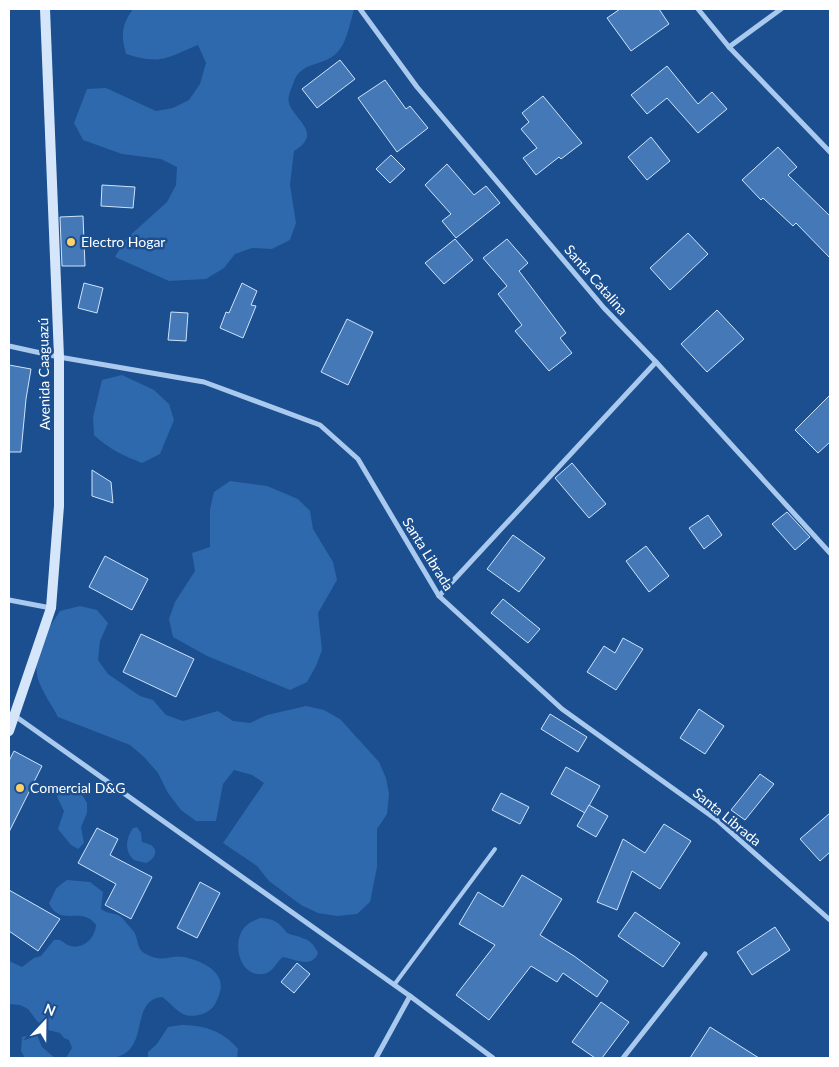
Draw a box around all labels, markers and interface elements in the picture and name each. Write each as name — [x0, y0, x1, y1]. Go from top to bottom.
place label: Electro Hogar — [81, 233, 165, 250]
marker: Electro Hogar — [65, 236, 77, 248]
street label: Santa Catalina — [561, 241, 631, 318]
street label: Avenida Caaguazú — [34, 318, 53, 430]
street label: Santa Librada — [399, 514, 458, 593]
place label: Comercial D&G — [30, 779, 126, 796]
marker: Comercial D&G — [14, 782, 26, 794]
street label: Santa Librada — [690, 784, 765, 849]
north arrow — [20, 997, 70, 1047]
text: N — [42, 1000, 58, 1019]

